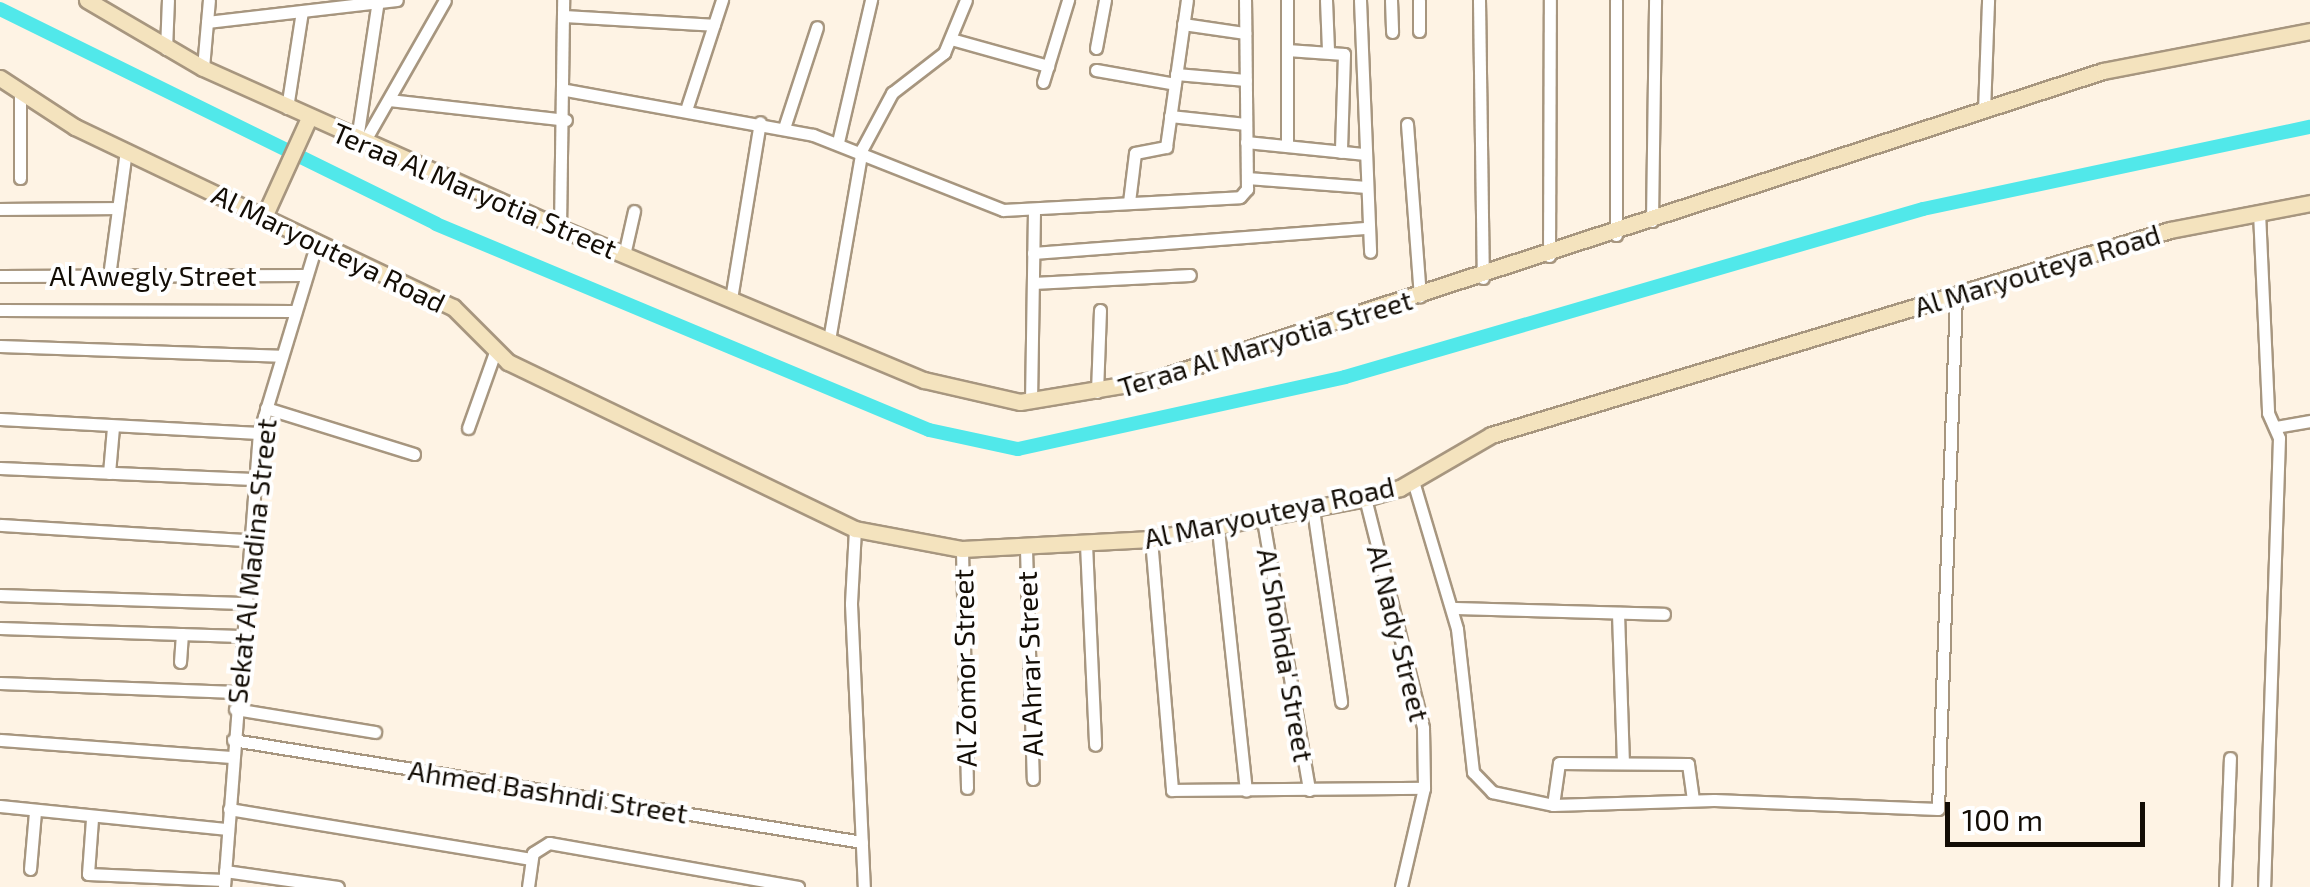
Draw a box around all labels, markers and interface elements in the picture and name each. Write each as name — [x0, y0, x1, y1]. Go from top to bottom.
street label: Teraa Al Maryotia Street — [327, 115, 623, 265]
street label: Al Maryouteya Road — [207, 177, 451, 319]
street label: Al Maryouteya Road — [1910, 217, 2164, 323]
street label: Al Awegly Street — [48, 258, 258, 292]
street label: Teraa Al Maryotia Street — [1113, 282, 1417, 404]
street label: Sekat Al Madina Street — [219, 416, 283, 706]
street label: Al Maryouteya Road — [1140, 469, 1398, 555]
street label: Al Nady Street — [1361, 541, 1437, 725]
street label: Al Shohda' Street — [1251, 545, 1321, 765]
street label: Al Zomor Street — [945, 568, 983, 768]
street label: Al Ahrar Street — [1009, 570, 1049, 758]
street label: Ahmed Bashndi Street — [406, 752, 690, 830]
scale bar — [1950, 782, 2150, 844]
text: 100 m — [1962, 801, 2043, 837]

